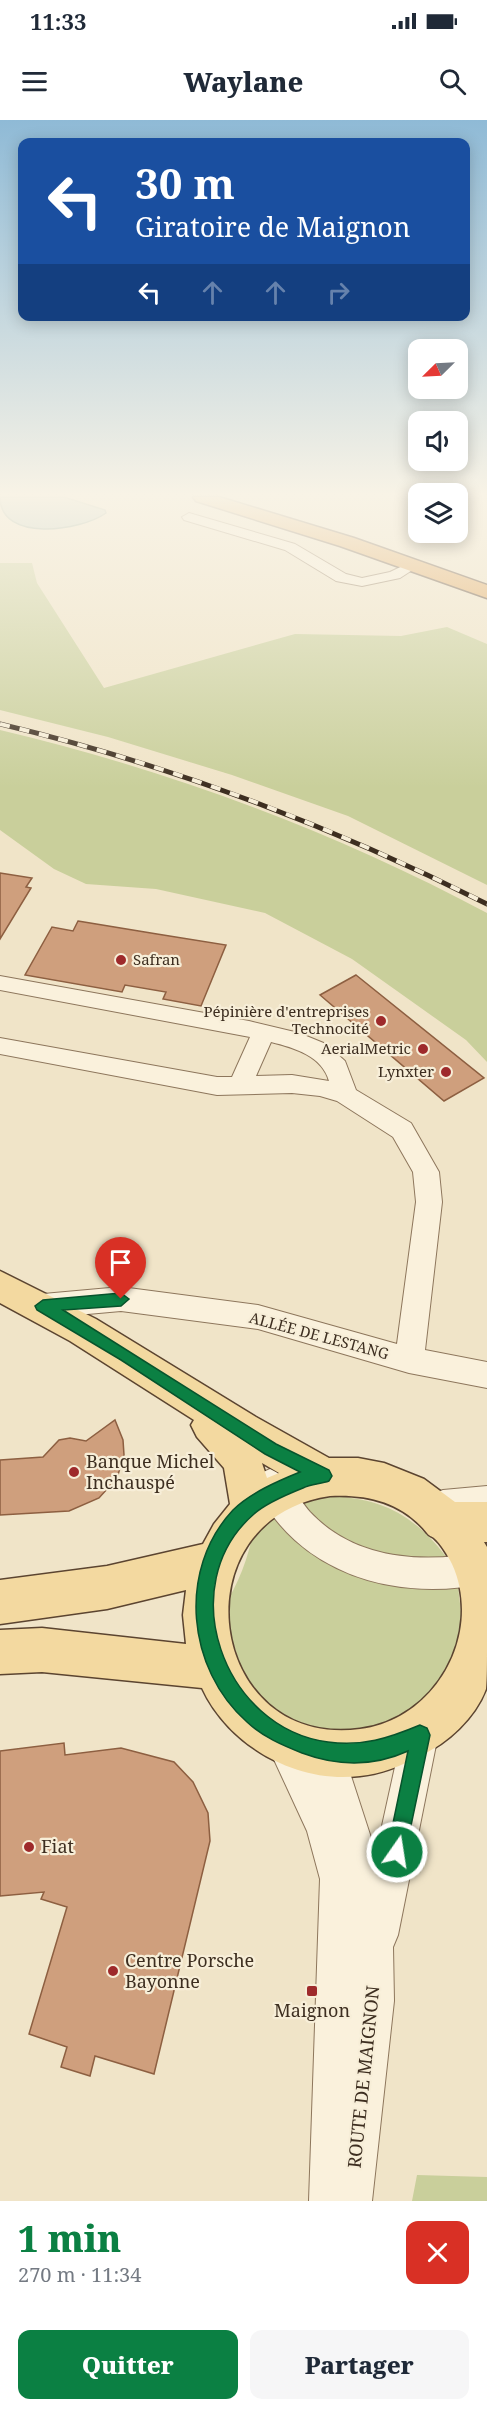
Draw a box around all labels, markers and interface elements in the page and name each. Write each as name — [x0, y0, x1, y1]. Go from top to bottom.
text: 11:33 — [30, 6, 86, 36]
text: Waylane — [184, 63, 303, 100]
icon: menu — [18, 65, 51, 98]
icon: search — [436, 65, 469, 98]
text: 30 m — [135, 154, 235, 211]
icon: left — [36, 162, 114, 240]
text: Giratoire de Maignon — [135, 208, 410, 245]
icon: left — [133, 276, 166, 309]
icon: ahead — [196, 276, 229, 309]
icon: ahead — [259, 276, 292, 309]
icon: right — [322, 276, 355, 309]
north arrow — [408, 339, 468, 399]
map controls — [408, 339, 468, 543]
button: sound — [408, 411, 468, 471]
button: layers — [408, 483, 468, 543]
place label: Safran — [133, 949, 180, 969]
marker: Safran — [114, 953, 128, 967]
place label: Pépinière d'entreprises Technocité — [204, 1001, 369, 1038]
marker: Pépinière d'entreprises Technocité — [374, 1014, 388, 1028]
place label: AerialMetric — [321, 1038, 411, 1058]
marker: AerialMetric — [416, 1042, 430, 1056]
place label: Lynxter — [378, 1061, 434, 1081]
marker: Lynxter — [439, 1065, 453, 1079]
pin — [95, 1237, 146, 1299]
icon: arrive — [104, 1246, 137, 1279]
street label: ALLÉE DE LESTANG — [247, 1307, 391, 1363]
place label: Banque Michel Inchauspé — [86, 1449, 215, 1494]
marker: Banque Michel Inchauspé — [67, 1465, 81, 1479]
position arrow — [365, 1820, 429, 1884]
place label: Fiat — [41, 1834, 74, 1858]
marker: Fiat — [22, 1840, 36, 1854]
place label: Centre Porsche Bayonne — [125, 1948, 254, 1993]
marker: Centre Porsche Bayonne — [106, 1964, 120, 1978]
marker: Maignon — [305, 1984, 319, 1998]
street label: ROUTE DE MAIGNON — [341, 1984, 385, 2169]
place label: Maignon — [274, 1998, 350, 2022]
text: 1 min — [18, 2214, 121, 2263]
button: close — [406, 2221, 469, 2284]
text: 270 m · 11:34 — [18, 2261, 141, 2288]
button: Quitter — [18, 2330, 238, 2399]
button: Partager — [250, 2330, 469, 2399]

